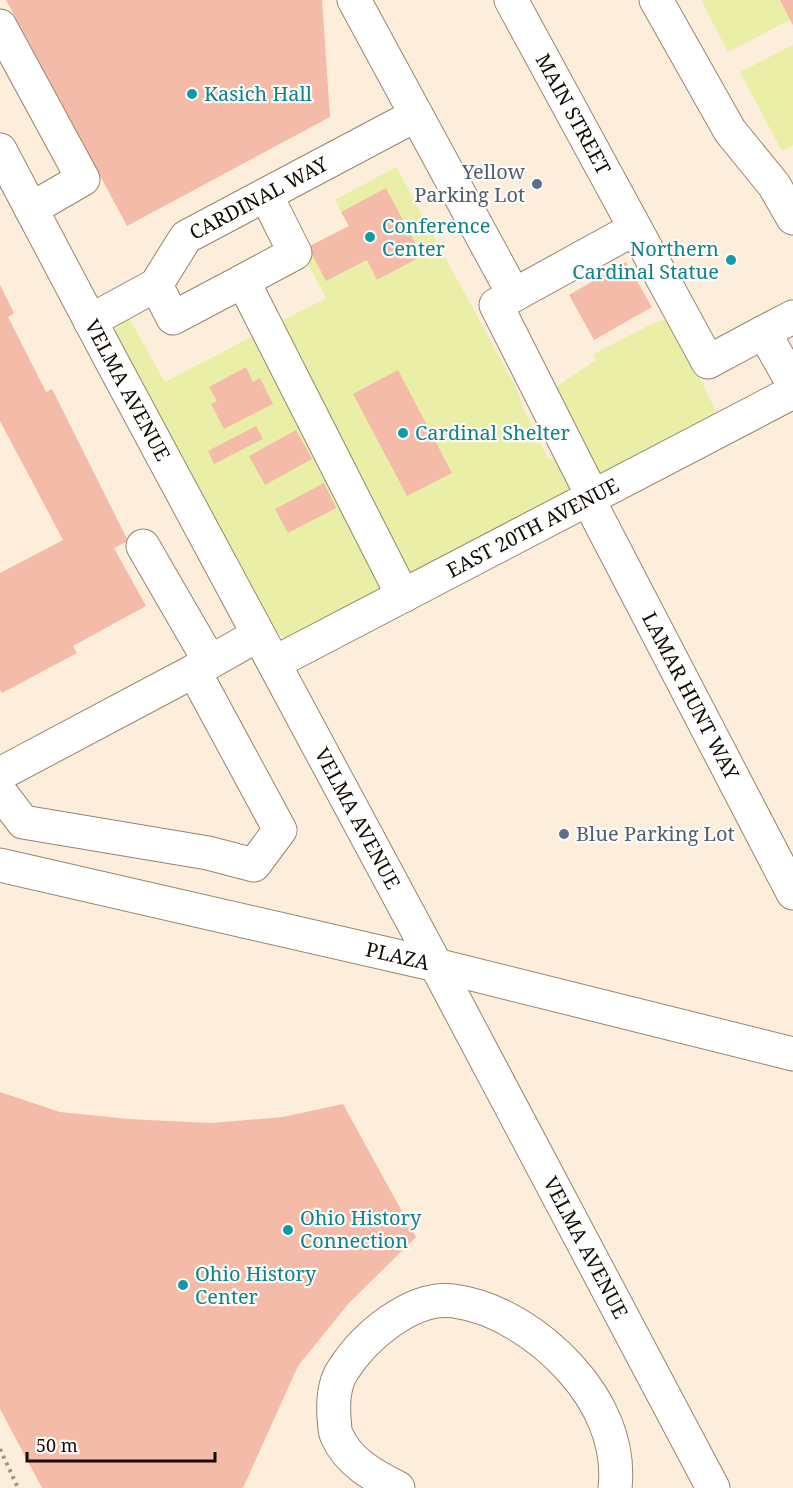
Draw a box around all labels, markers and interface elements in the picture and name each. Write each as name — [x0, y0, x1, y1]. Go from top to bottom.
street label: MAIN STREET — [530, 49, 617, 179]
place label: Kasich Hall — [204, 80, 312, 107]
marker: Kasich Hall — [185, 87, 199, 101]
street label: CARDINAL WAY — [184, 150, 333, 246]
place label: Yellow Parking Lot — [414, 158, 526, 208]
marker: Yellow Parking Lot — [530, 177, 544, 191]
place label: Conference Center — [382, 212, 490, 262]
marker: Conference Center — [363, 230, 377, 244]
place label: Northern Cardinal Statue — [572, 235, 719, 285]
marker: Northern Cardinal Statue — [724, 253, 738, 267]
street label: VELMA AVENUE — [79, 315, 177, 466]
place label: Cardinal Shelter — [415, 419, 570, 446]
marker: Cardinal Shelter — [396, 426, 410, 440]
street label: EAST 20TH AVENUE — [442, 471, 623, 584]
street label: LAMAR HUNT WAY — [636, 607, 746, 785]
street label: VELMA AVENUE — [309, 743, 407, 894]
place label: Blue Parking Lot — [576, 820, 735, 847]
marker: Blue Parking Lot — [557, 827, 571, 841]
street label: PLAZA — [363, 935, 433, 976]
street label: VELMA AVENUE — [537, 1172, 635, 1323]
place label: Ohio History Connection — [300, 1204, 422, 1254]
marker: Ohio History Connection — [281, 1223, 295, 1237]
place label: Ohio History Center — [195, 1260, 317, 1310]
marker: Ohio History Center — [176, 1278, 190, 1292]
scale bar — [27, 1425, 214, 1463]
text: 50 m — [36, 1433, 78, 1457]

